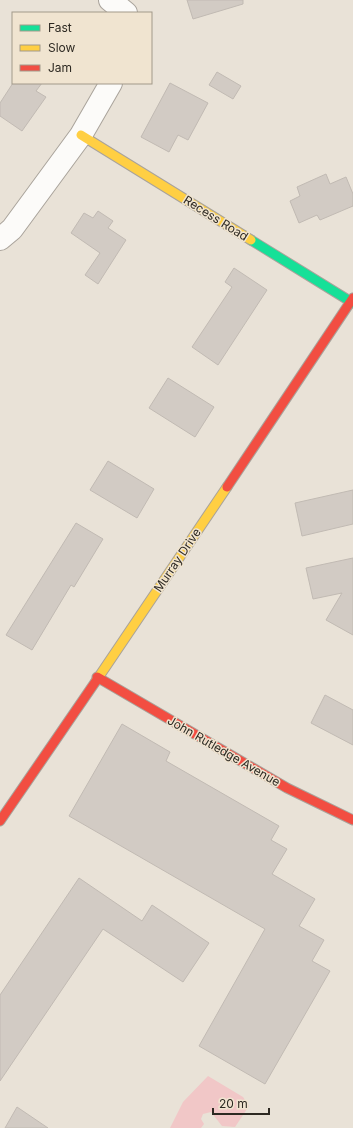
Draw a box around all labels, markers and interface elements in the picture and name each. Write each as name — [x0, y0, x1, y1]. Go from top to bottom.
legend — [12, 12, 152, 84]
text: Fast — [48, 20, 72, 35]
text: Slow — [48, 40, 76, 55]
text: Jam — [48, 60, 72, 75]
street label: Recess Road — [181, 192, 251, 244]
street label: Murray Drive — [150, 525, 204, 595]
street label: John Rutledge Avenue — [165, 713, 283, 789]
scale bar — [213, 1090, 269, 1116]
text: 20 m — [219, 1096, 248, 1111]

